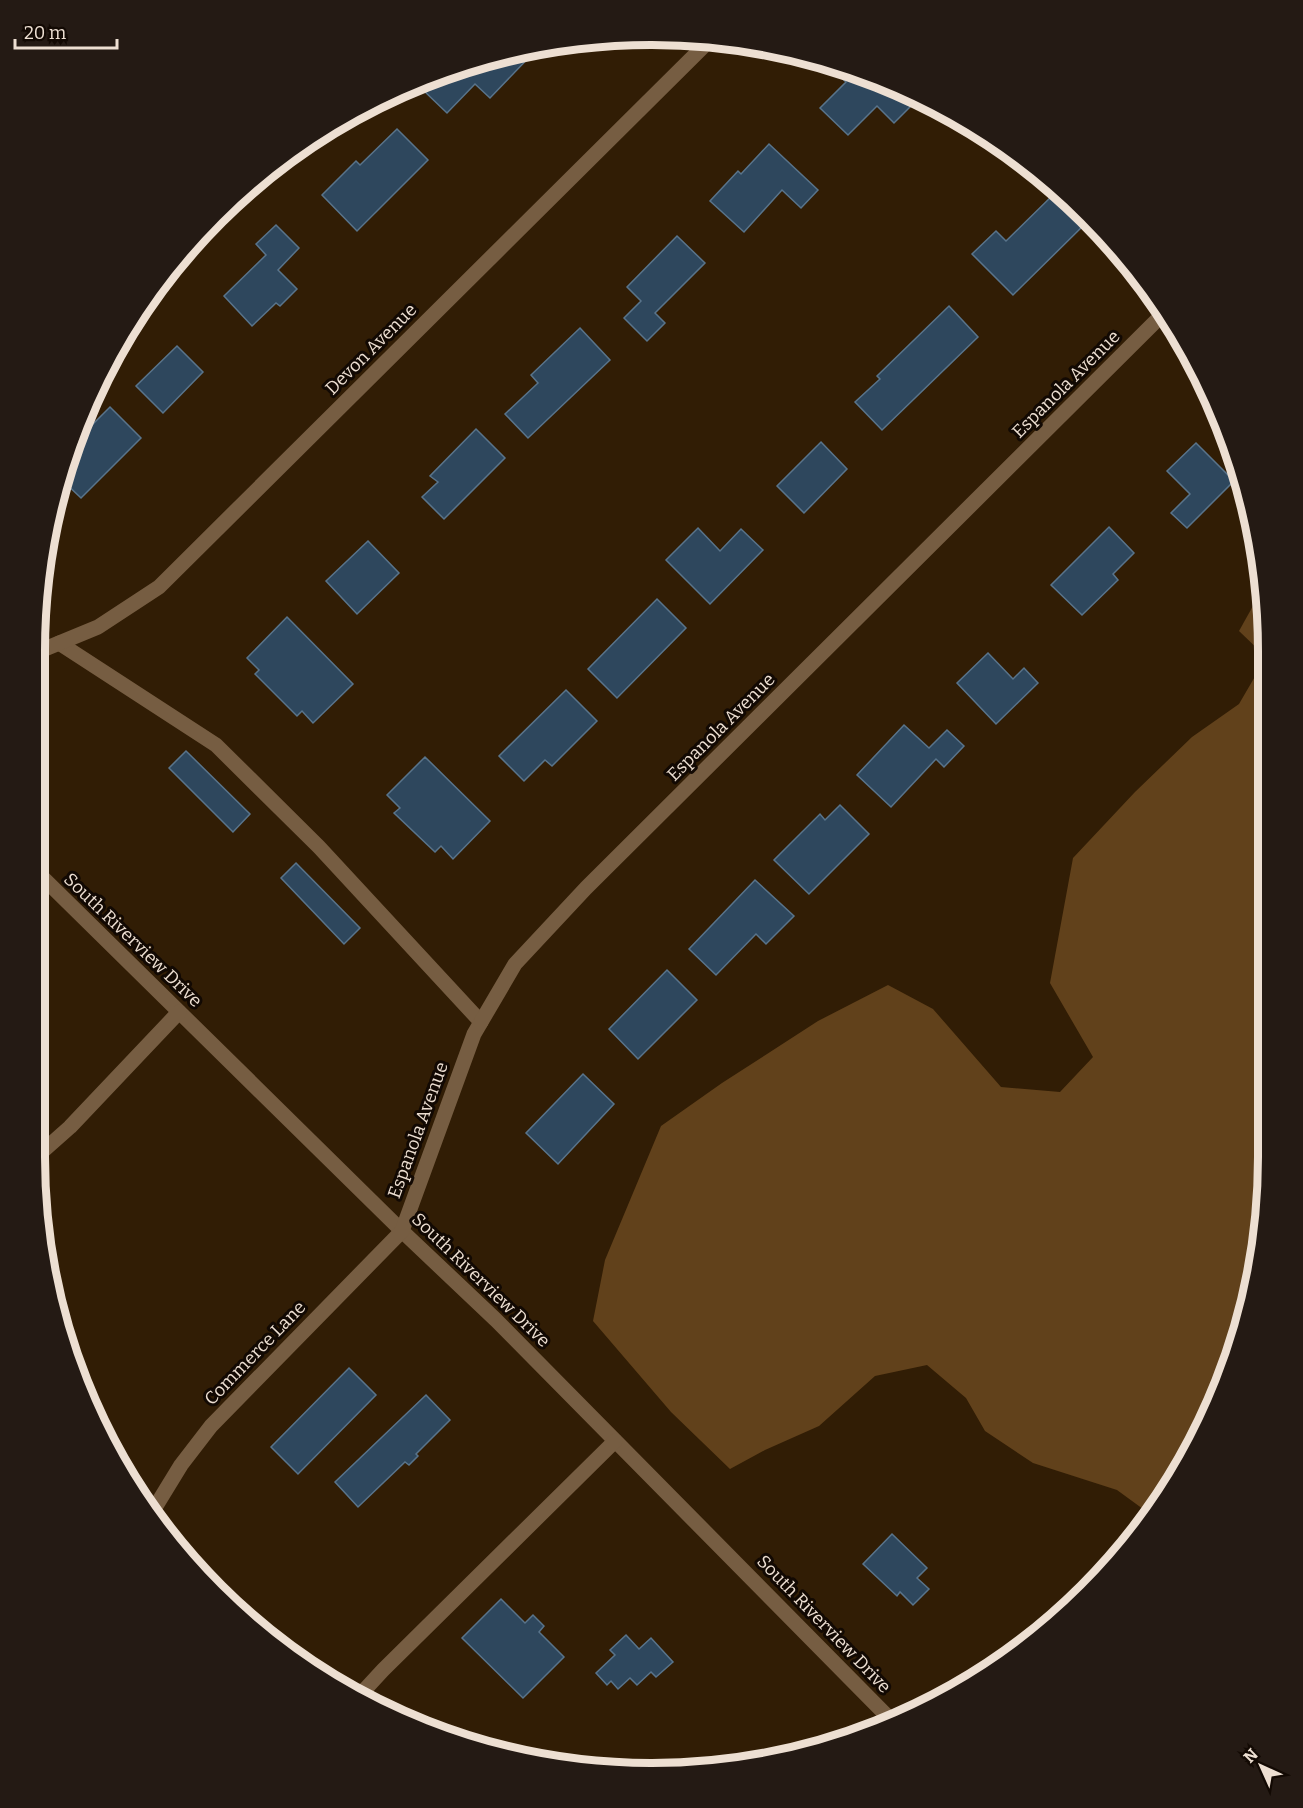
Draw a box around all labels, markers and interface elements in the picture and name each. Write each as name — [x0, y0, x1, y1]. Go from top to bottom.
scale bar — [15, 12, 117, 50]
text: 20 m — [24, 22, 66, 44]
street label: Devon Avenue — [321, 299, 421, 399]
street label: Espanola Avenue — [1008, 326, 1124, 442]
street label: Espanola Avenue — [663, 669, 779, 785]
street label: South Riverview Drive — [59, 868, 207, 1012]
street label: Espanola Avenue — [383, 1059, 453, 1201]
street label: South Riverview Drive — [407, 1208, 555, 1352]
street label: Commerce Lane — [200, 1296, 310, 1410]
street label: South Riverview Drive — [752, 1550, 896, 1698]
north arrow — [1231, 1736, 1291, 1796]
text: N — [1240, 1745, 1262, 1767]

